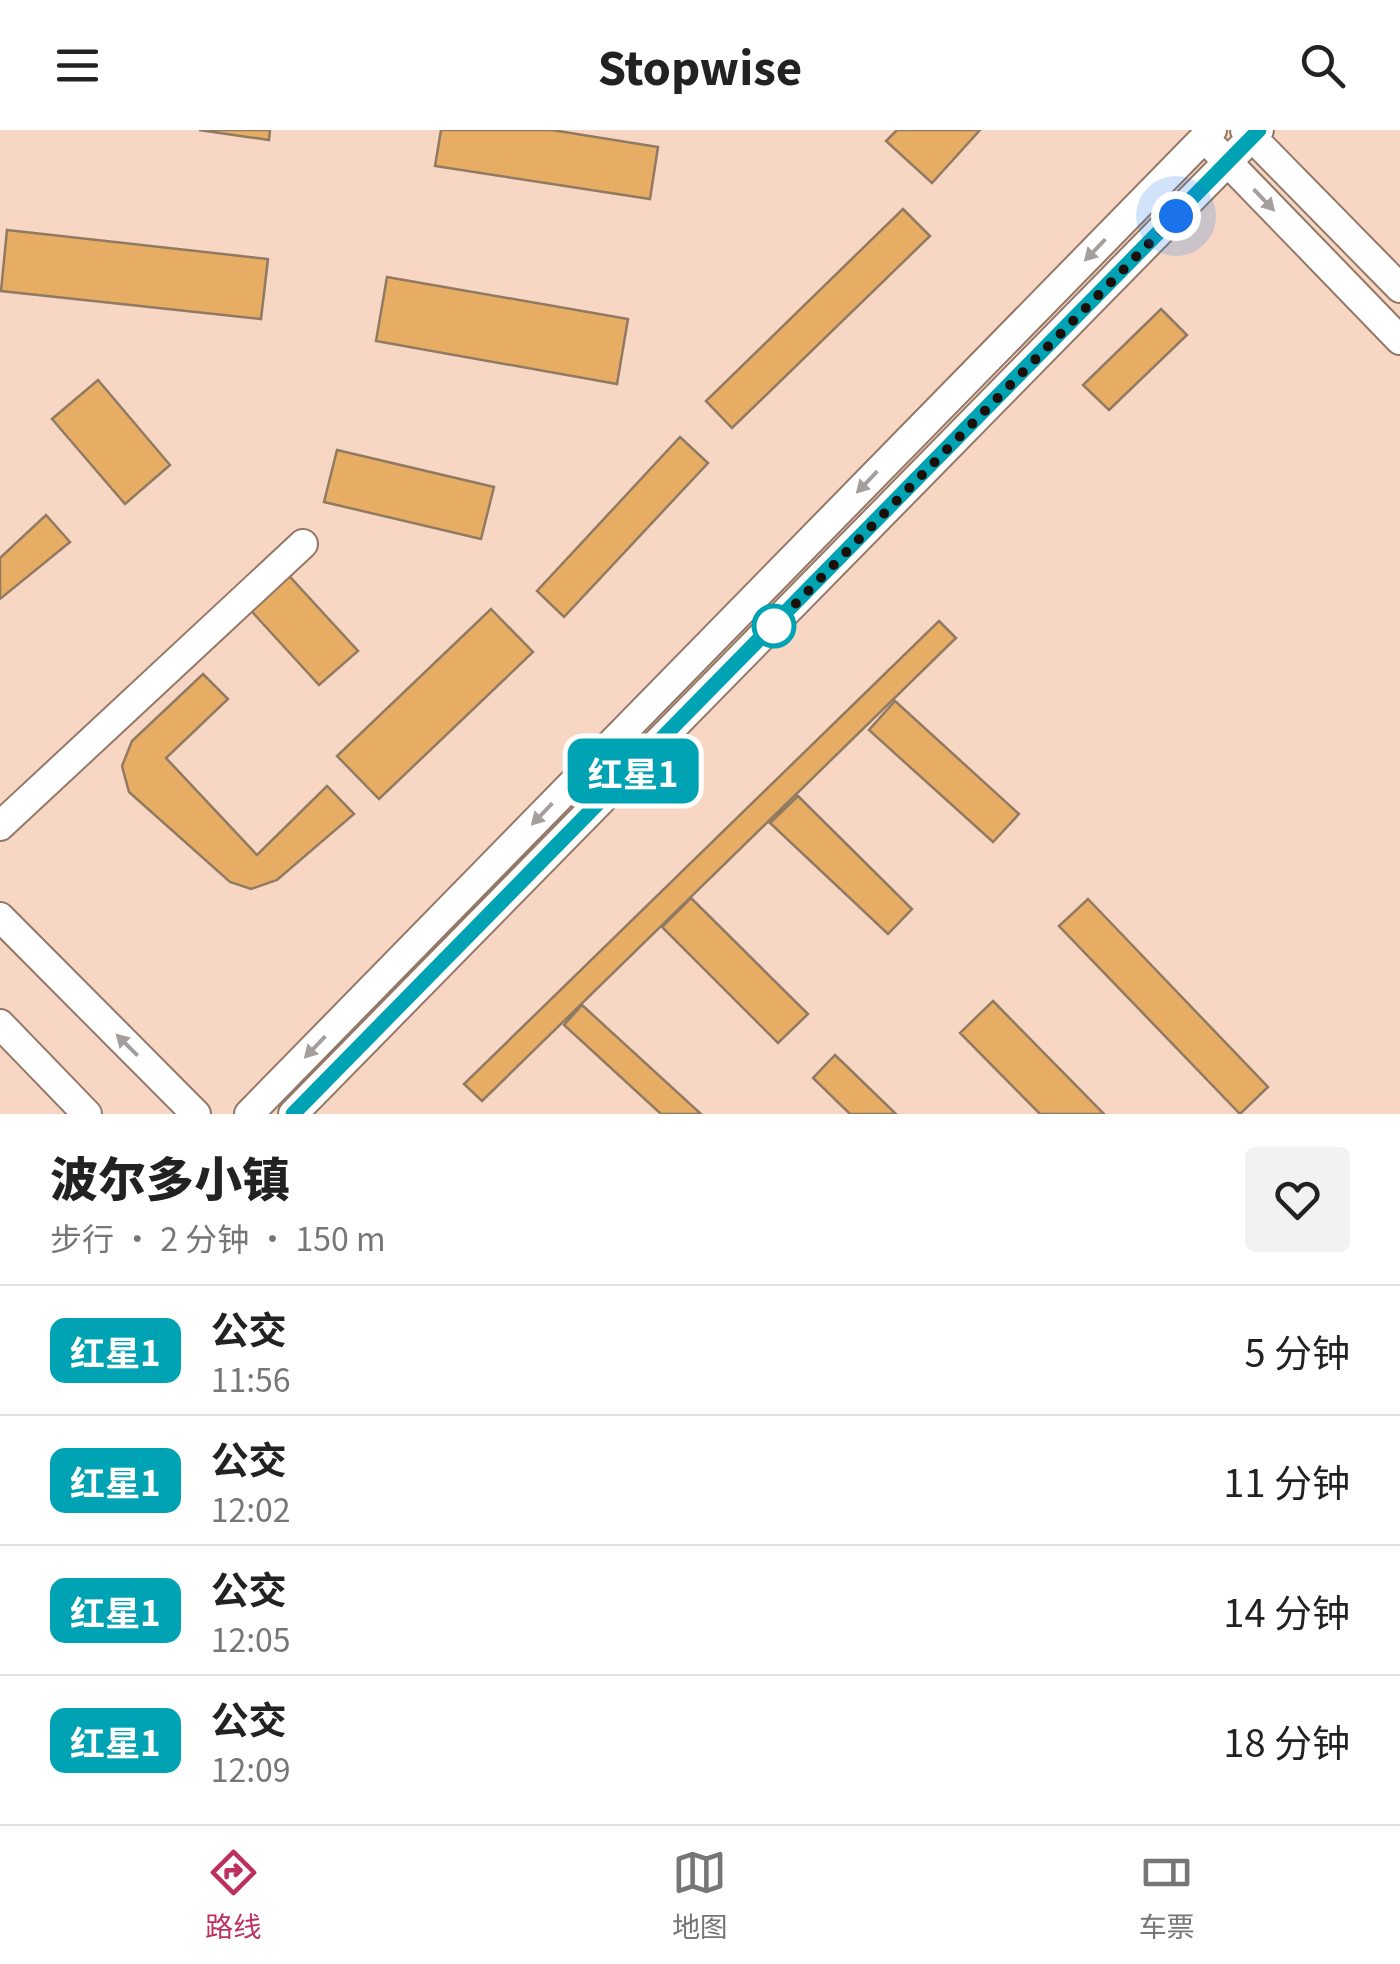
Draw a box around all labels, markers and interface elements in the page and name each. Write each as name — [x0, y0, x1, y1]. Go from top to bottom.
text: Stopwise — [598, 33, 802, 98]
icon: menu — [50, 38, 105, 93]
icon: search — [1295, 38, 1350, 93]
one-way arrow — [1252, 188, 1275, 212]
your location — [1151, 191, 1201, 241]
one-way arrow — [1083, 237, 1107, 261]
one-way arrow — [856, 470, 880, 494]
unlabelled marker — [753, 605, 795, 647]
line badge: 红星1 — [576, 738, 690, 804]
text: 红星1 — [588, 746, 678, 797]
one-way arrow — [531, 802, 554, 826]
one-way arrow — [116, 1033, 139, 1057]
one-way arrow — [304, 1034, 327, 1058]
text: 波尔多小镇 — [50, 1141, 290, 1211]
button: heart — [1245, 1147, 1350, 1252]
text: 步行 · 2 分钟 · 150 m — [50, 1214, 386, 1260]
text: 公交 — [211, 1300, 287, 1355]
text: 5 分钟 — [1244, 1323, 1350, 1378]
text: 红星1 — [70, 1325, 161, 1376]
text: 11:56 — [211, 1355, 291, 1401]
text: 公交 — [211, 1430, 287, 1485]
text: 11 分钟 — [1223, 1453, 1350, 1508]
text: 红星1 — [70, 1455, 161, 1506]
text: 12:02 — [211, 1485, 291, 1531]
text: 公交 — [211, 1560, 287, 1615]
text: 14 分钟 — [1223, 1583, 1350, 1638]
text: 红星1 — [70, 1585, 161, 1636]
text: 12:05 — [211, 1615, 291, 1661]
text: 公交 — [211, 1690, 287, 1745]
text: 18 分钟 — [1223, 1713, 1350, 1768]
text: 红星1 — [70, 1715, 161, 1766]
text: 12:09 — [211, 1745, 291, 1791]
tab: 路线 — [205, 1845, 261, 1945]
tab: 地图 — [672, 1845, 728, 1945]
tab: 车票 — [1139, 1845, 1195, 1945]

